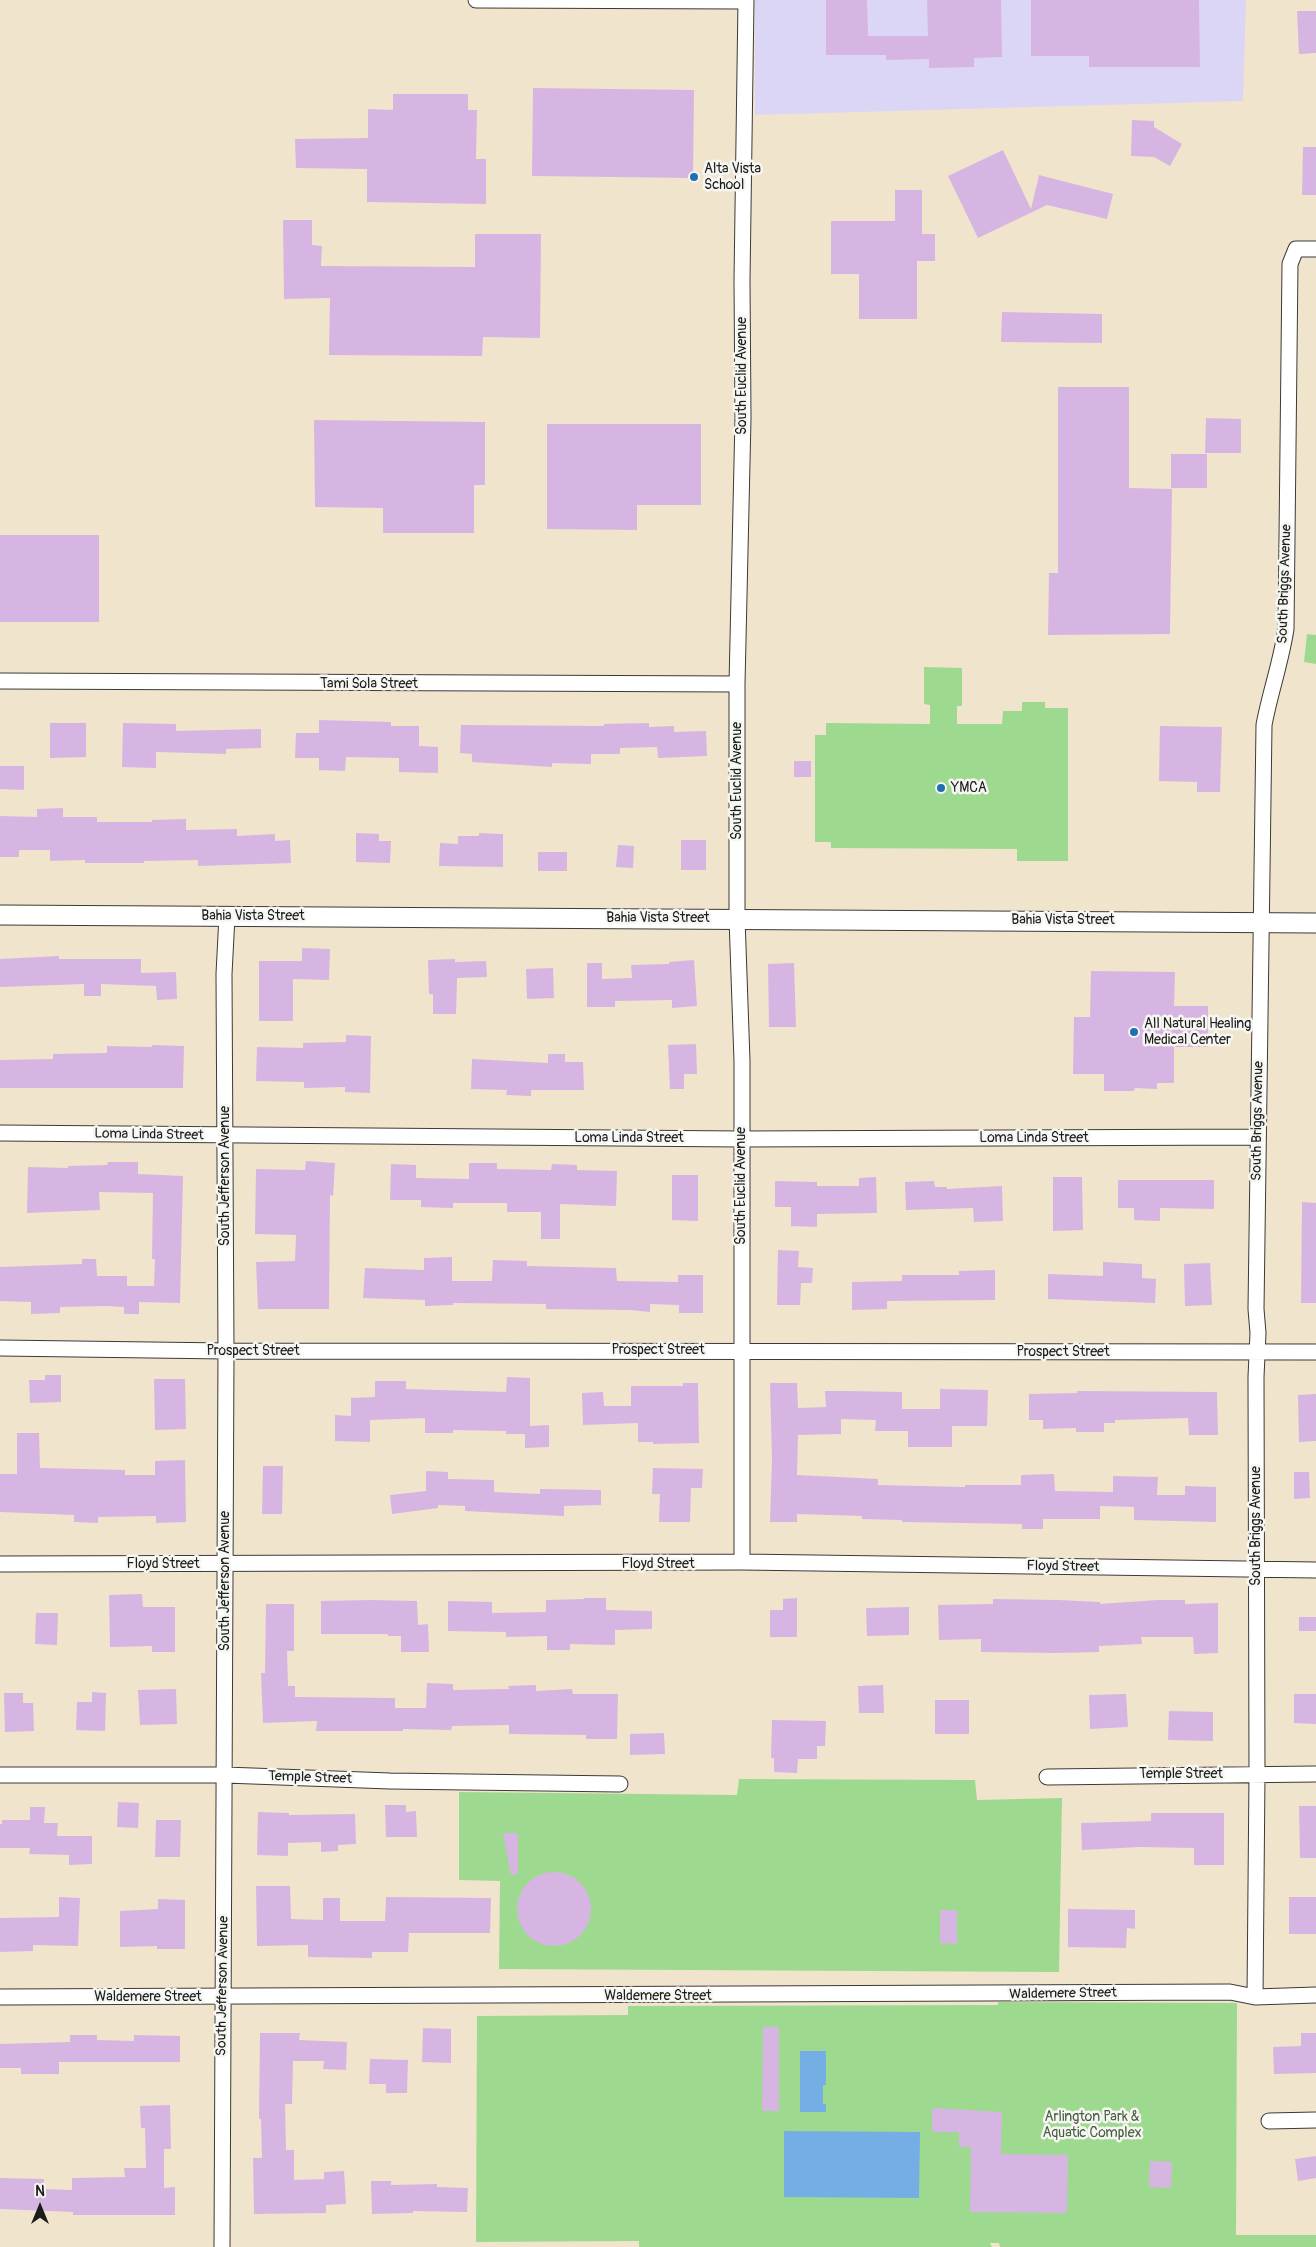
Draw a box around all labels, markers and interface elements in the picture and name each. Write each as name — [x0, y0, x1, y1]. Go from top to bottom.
place label: Alta Vista School — [704, 161, 761, 193]
marker: Alta Vista School — [688, 171, 700, 183]
street label: South Euclid Avenue — [734, 317, 750, 435]
street label: South Briggs Avenue — [1275, 524, 1295, 644]
street label: Tami Sola Street — [320, 676, 418, 692]
street label: South Euclid Avenue — [729, 722, 745, 840]
place label: YMCA — [951, 780, 987, 796]
marker: YMCA — [935, 782, 947, 794]
street label: Bahia Vista Street — [201, 908, 305, 924]
street label: Bahia Vista Street — [606, 910, 710, 926]
street label: Bahia Vista Street — [1011, 912, 1115, 928]
place label: All Natural Healing Medical Center — [1144, 1016, 1251, 1048]
marker: All Natural Healing Medical Center — [1128, 1026, 1140, 1038]
street label: South Briggs Avenue — [1249, 1061, 1267, 1181]
street label: South Jefferson Avenue — [217, 1106, 233, 1246]
street label: Loma Linda Street — [94, 1126, 204, 1144]
street label: South Euclid Avenue — [733, 1127, 749, 1245]
street label: Loma Linda Street — [574, 1130, 684, 1146]
street label: Loma Linda Street — [979, 1130, 1089, 1146]
street label: Prospect Street — [611, 1342, 705, 1358]
street label: Prospect Street — [206, 1343, 300, 1359]
street label: Prospect Street — [1016, 1344, 1110, 1360]
street label: South Briggs Avenue — [1248, 1466, 1264, 1586]
street label: South Jefferson Avenue — [217, 1511, 233, 1651]
street label: Floyd Street — [126, 1556, 200, 1572]
street label: Floyd Street — [621, 1556, 695, 1572]
street label: Floyd Street — [1026, 1558, 1100, 1576]
street label: Temple Street — [1139, 1766, 1223, 1782]
street label: Temple Street — [268, 1768, 352, 1788]
street label: South Jefferson Avenue — [213, 1916, 233, 2056]
street label: Waldemere Street — [1009, 1985, 1117, 2003]
street label: Waldemere Street — [604, 1988, 712, 2004]
street label: Waldemere Street — [94, 1989, 202, 2005]
park label: Arlington Park & Aquatic Complex — [1042, 2109, 1142, 2142]
north arrow — [15, 2182, 65, 2232]
text: N — [35, 2183, 45, 2200]

